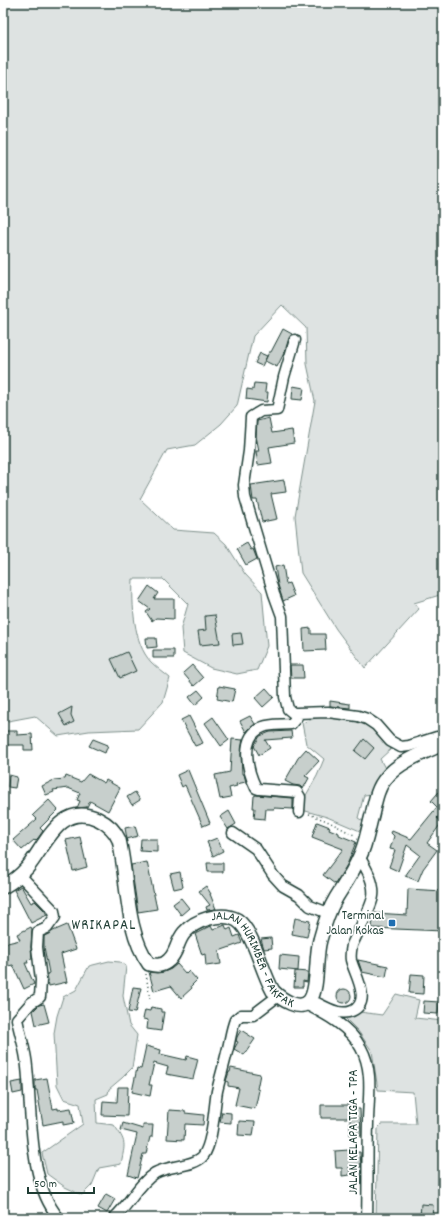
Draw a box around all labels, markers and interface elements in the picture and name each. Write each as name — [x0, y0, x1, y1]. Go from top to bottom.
street label: JALAN HURIMBER - FAKFAK — [210, 907, 297, 1013]
place label: Terminal Jalan Kokas — [326, 907, 384, 941]
district label: WRIKAPAL — [72, 915, 136, 937]
marker: Terminal Jalan Kokas — [387, 918, 397, 928]
street label: JALAN KELAPA TIGA - TPA — [345, 1069, 364, 1195]
scale bar — [28, 1169, 94, 1195]
text: 50 m — [34, 1176, 57, 1193]

